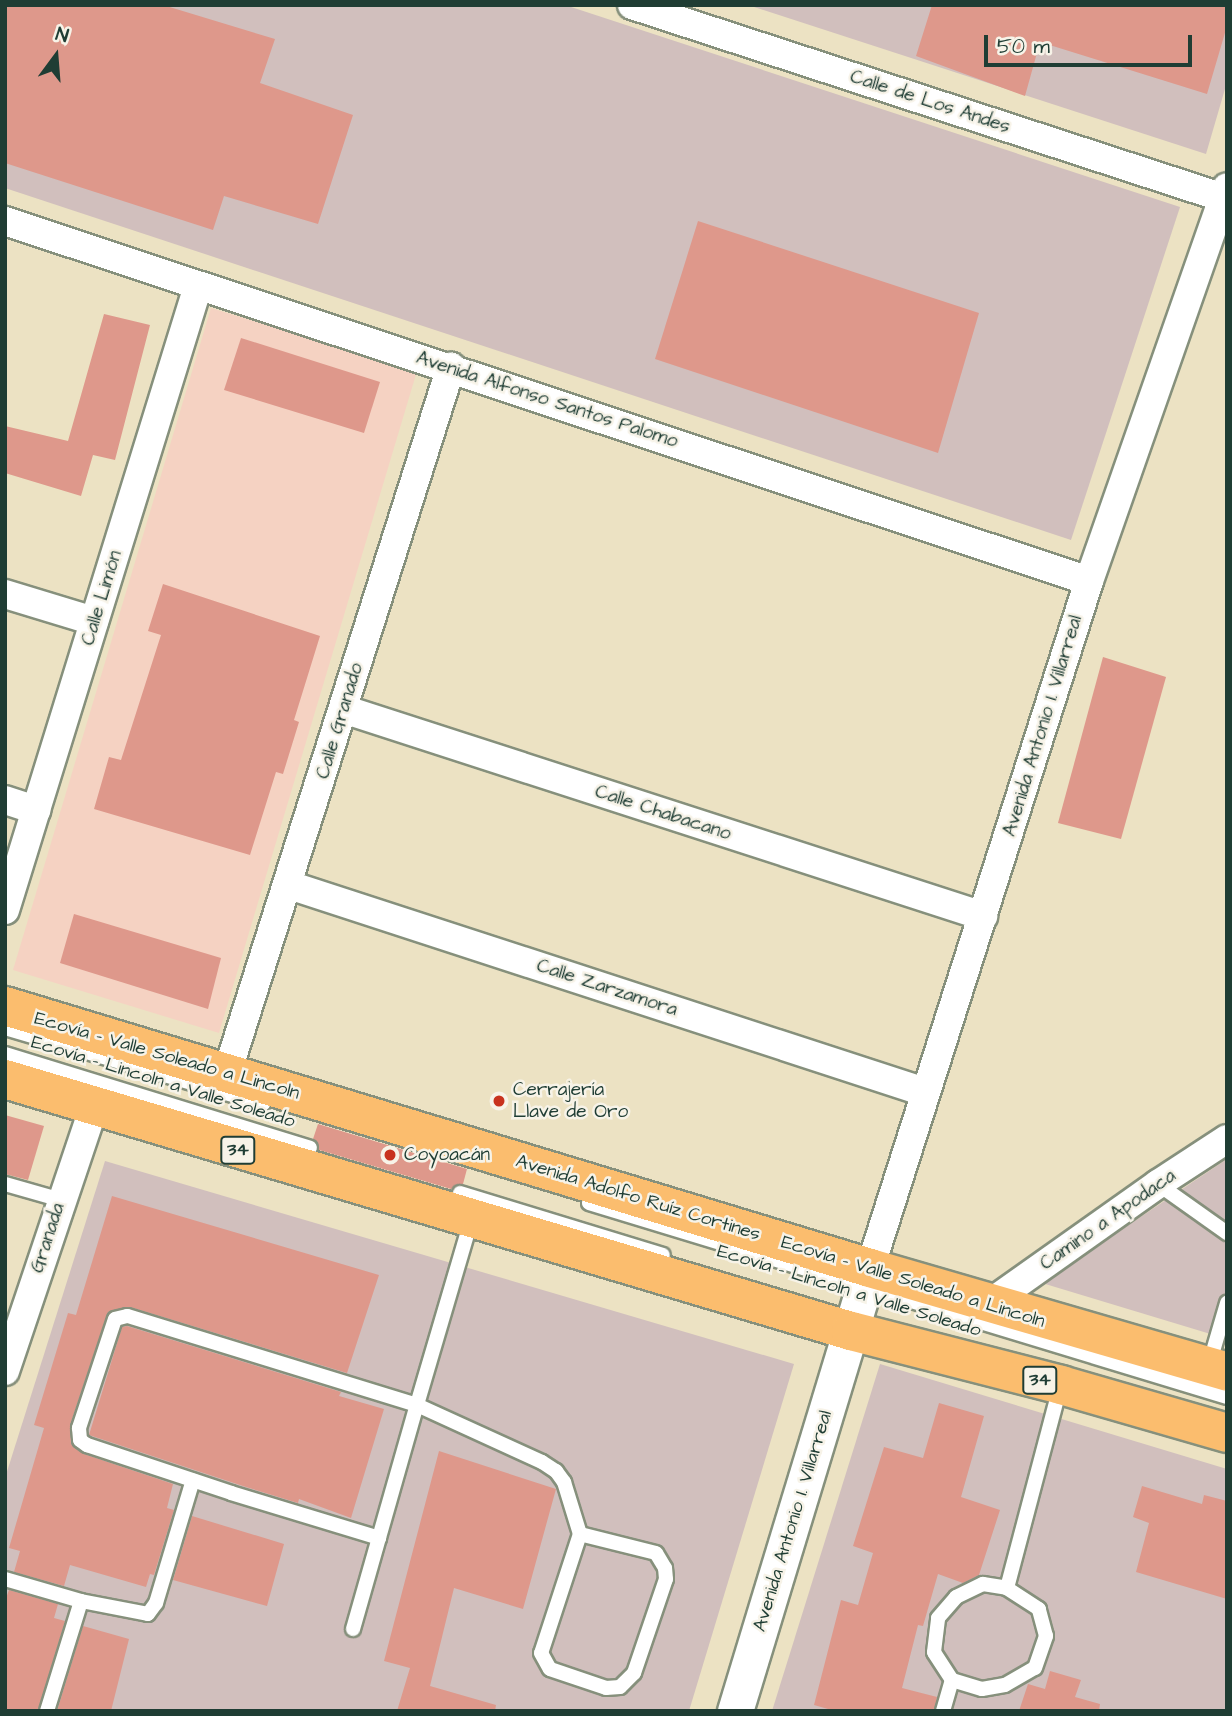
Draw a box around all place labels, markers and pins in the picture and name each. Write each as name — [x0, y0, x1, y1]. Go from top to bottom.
place label: Cerrajería Llave de Oro — [513, 1079, 628, 1123]
marker: Cerrajería Llave de Oro — [491, 1093, 507, 1109]
place label: Coyoacán — [404, 1144, 490, 1166]
marker: Coyoacán — [382, 1147, 398, 1163]

